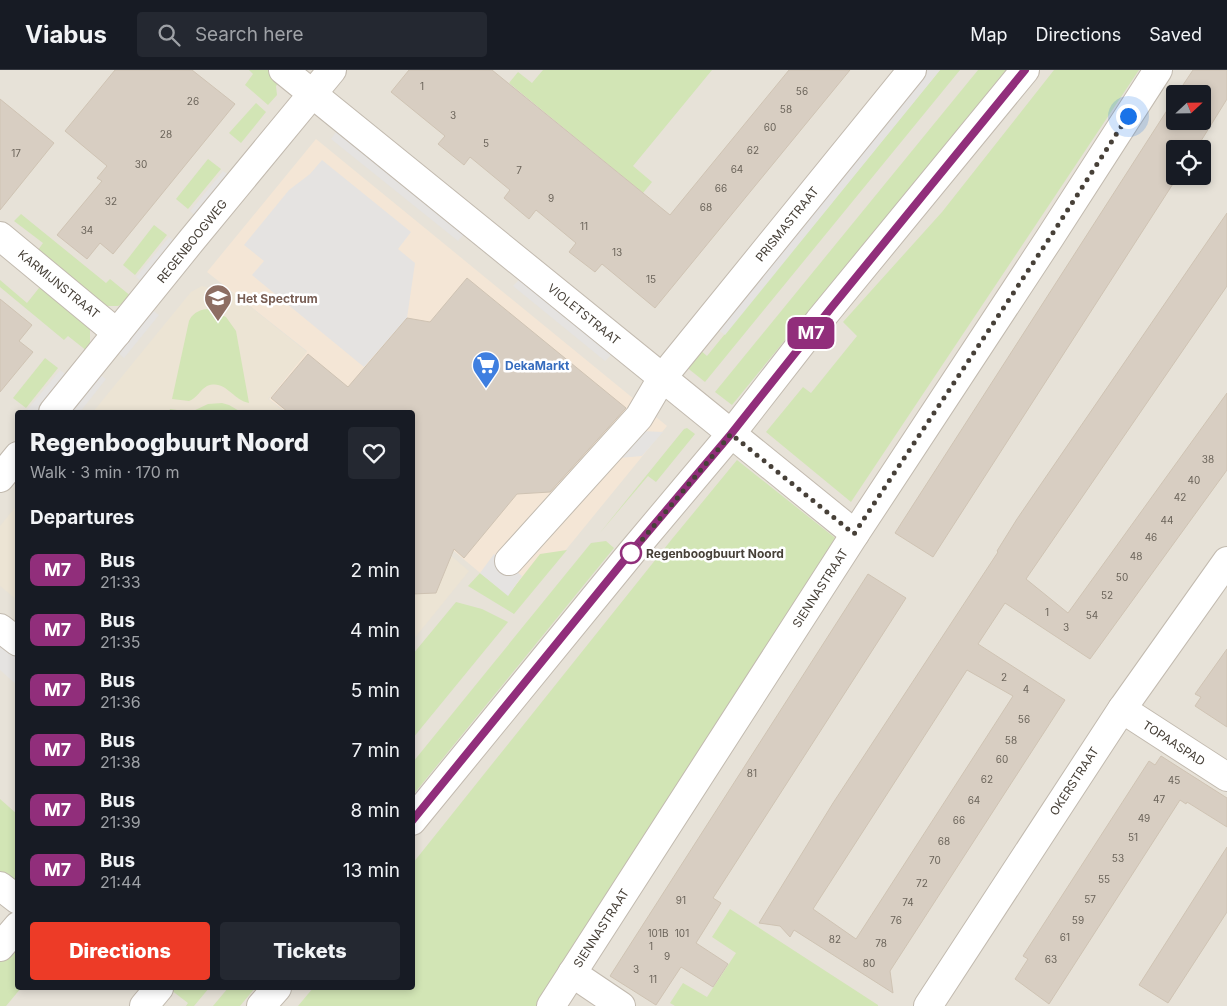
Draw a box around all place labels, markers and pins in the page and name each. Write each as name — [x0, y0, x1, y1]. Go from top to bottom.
school or university icon: Het Spectrum — [203, 283, 233, 322]
place label: Het Spectrum — [237, 291, 318, 306]
supermarket icon: DekaMarkt — [471, 350, 501, 389]
place label: DekaMarkt — [505, 358, 570, 373]
marker: Regenboogbuurt Noord — [620, 542, 642, 564]
place label: Regenboogbuurt Noord — [646, 546, 784, 561]

